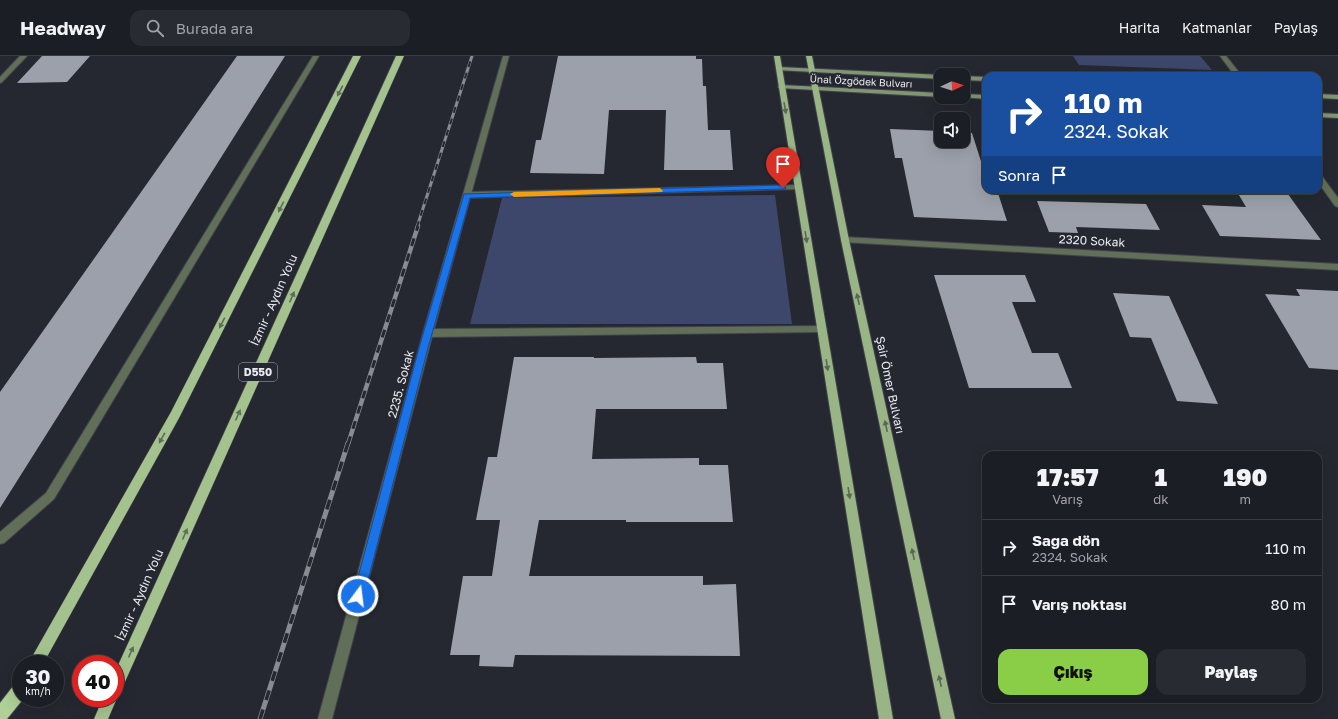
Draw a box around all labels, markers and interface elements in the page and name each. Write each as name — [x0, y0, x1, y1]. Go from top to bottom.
search box — [130, 10, 410, 46]
text: Headway — [20, 16, 106, 39]
icon: search — [144, 17, 166, 39]
text: Burada ara — [176, 19, 253, 37]
text: Harita — [1119, 19, 1160, 36]
text: Katmanlar — [1182, 19, 1252, 36]
text: Paylaş — [1274, 19, 1318, 36]
north arrow — [934, 68, 970, 104]
map controls — [934, 68, 970, 148]
street label: Ünal Özgödek Bulvarı — [809, 71, 913, 90]
one-way arrow — [336, 85, 343, 97]
text: 110 m — [1064, 86, 1143, 119]
icon: right — [998, 88, 1050, 140]
one-way arrow — [782, 102, 788, 115]
button: sound — [934, 112, 970, 148]
text: 2324. Sokak — [1064, 120, 1169, 142]
pin — [766, 147, 800, 188]
icon: arrive — [772, 153, 794, 175]
icon: arrive — [1048, 164, 1070, 186]
text: Sonra — [998, 166, 1040, 184]
one-way arrow — [278, 201, 284, 212]
one-way arrow — [804, 231, 810, 243]
street label: 2320 Sokak — [1058, 231, 1126, 250]
street label: İzmir - Aydın Yolu — [247, 252, 300, 348]
one-way arrow — [289, 290, 295, 302]
one-way arrow — [855, 293, 861, 306]
one-way arrow — [219, 317, 225, 328]
street label: Şair Ömer Bulvarı — [873, 335, 908, 435]
street label: 2235. Sokak — [384, 348, 417, 419]
one-way arrow — [825, 359, 831, 371]
road number: D550 — [239, 363, 277, 381]
one-way arrow — [235, 409, 241, 421]
one-way arrow — [882, 420, 888, 433]
one-way arrow — [159, 432, 166, 444]
text: 17:57 — [1037, 462, 1099, 491]
text: 1 — [1155, 462, 1167, 491]
text: 190 — [1223, 462, 1267, 491]
one-way arrow — [846, 487, 852, 499]
text: Varış — [1052, 491, 1083, 507]
text: dk — [1153, 491, 1169, 507]
text: m — [1240, 491, 1251, 507]
one-way arrow — [182, 527, 188, 539]
text: Sağa dön — [1032, 531, 1100, 549]
icon: right — [998, 537, 1020, 559]
text: 110 m — [1265, 539, 1306, 557]
street label: İzmir - Aydın Yolu — [113, 547, 166, 643]
one-way arrow — [909, 548, 915, 560]
text: 2324. Sokak — [1032, 549, 1108, 565]
position arrow — [337, 575, 379, 617]
icon: arrive — [998, 593, 1020, 615]
text: Varış noktası — [1032, 595, 1127, 613]
text: 80 m — [1271, 595, 1306, 613]
one-way arrow — [128, 646, 134, 658]
button: Çıkış — [998, 649, 1148, 695]
button: Paylaş — [1156, 649, 1306, 695]
speed limit sign: 40 — [72, 655, 124, 707]
text: 30 — [25, 664, 51, 688]
one-way arrow — [936, 675, 942, 687]
text: km/h — [25, 685, 51, 697]

